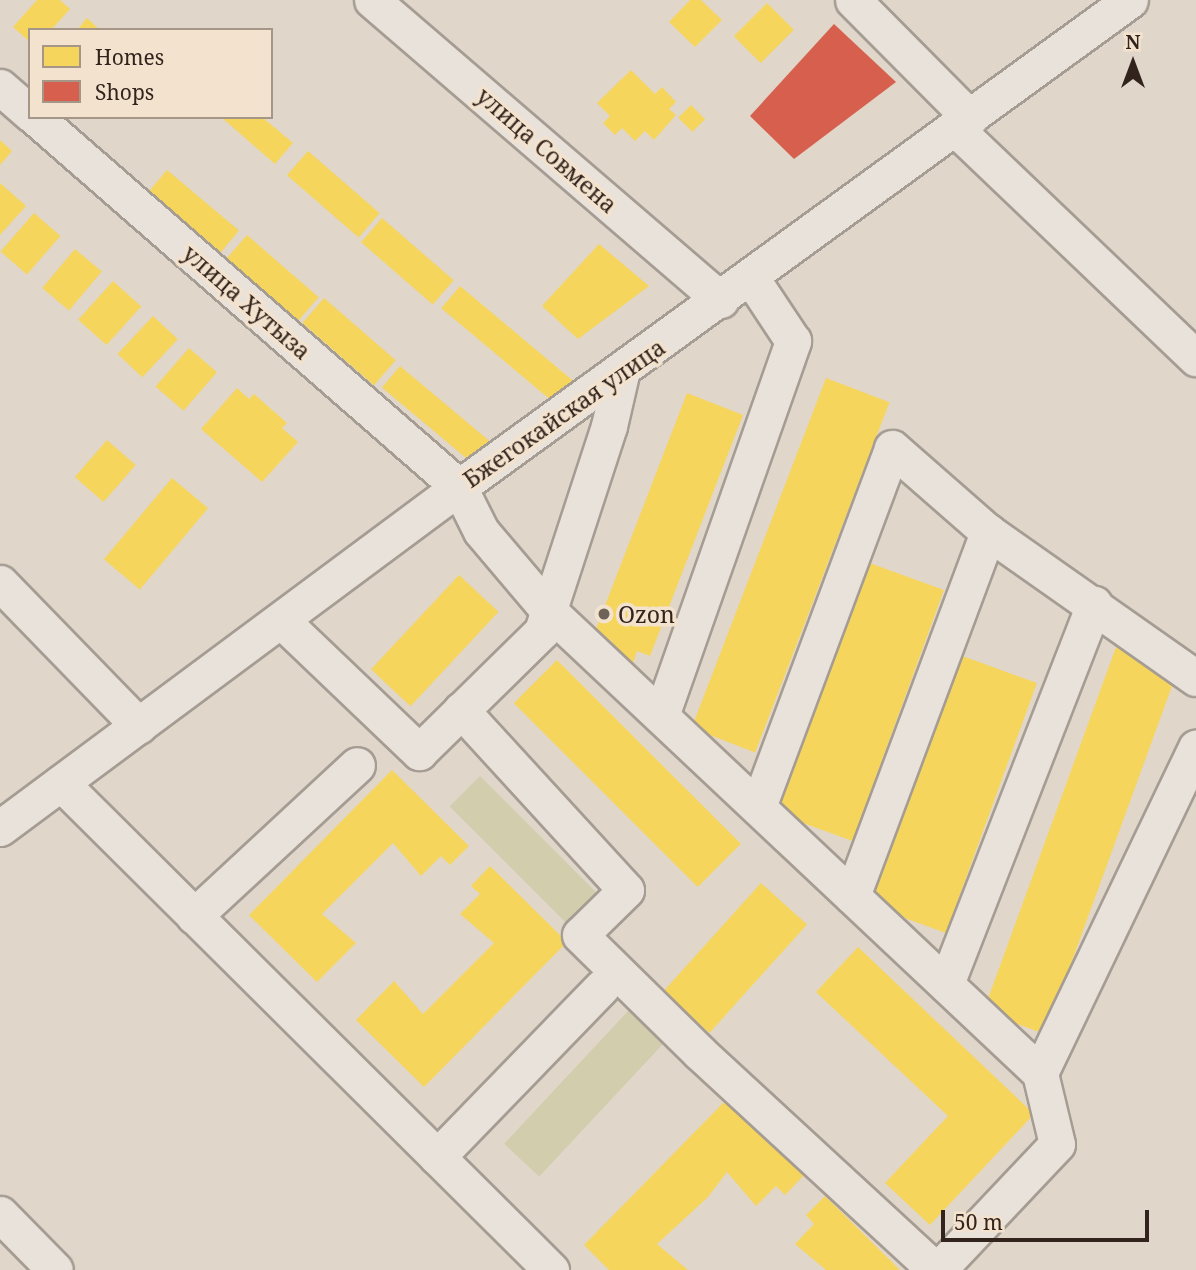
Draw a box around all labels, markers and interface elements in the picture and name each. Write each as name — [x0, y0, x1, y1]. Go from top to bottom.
legend — [28, 28, 273, 119]
north arrow — [1098, 28, 1168, 98]
text: N — [1126, 29, 1140, 55]
text: Homes — [95, 43, 164, 71]
text: Shops — [95, 78, 154, 106]
street label: улица Совмена — [471, 82, 623, 218]
street label: улица Хутыза — [177, 239, 317, 365]
street label: Бжегокайская улица — [458, 333, 670, 493]
place label: Ozon — [618, 600, 675, 628]
marker: Ozon — [596, 606, 612, 622]
scale bar — [944, 1196, 1152, 1240]
text: 50 m — [954, 1208, 1003, 1236]

